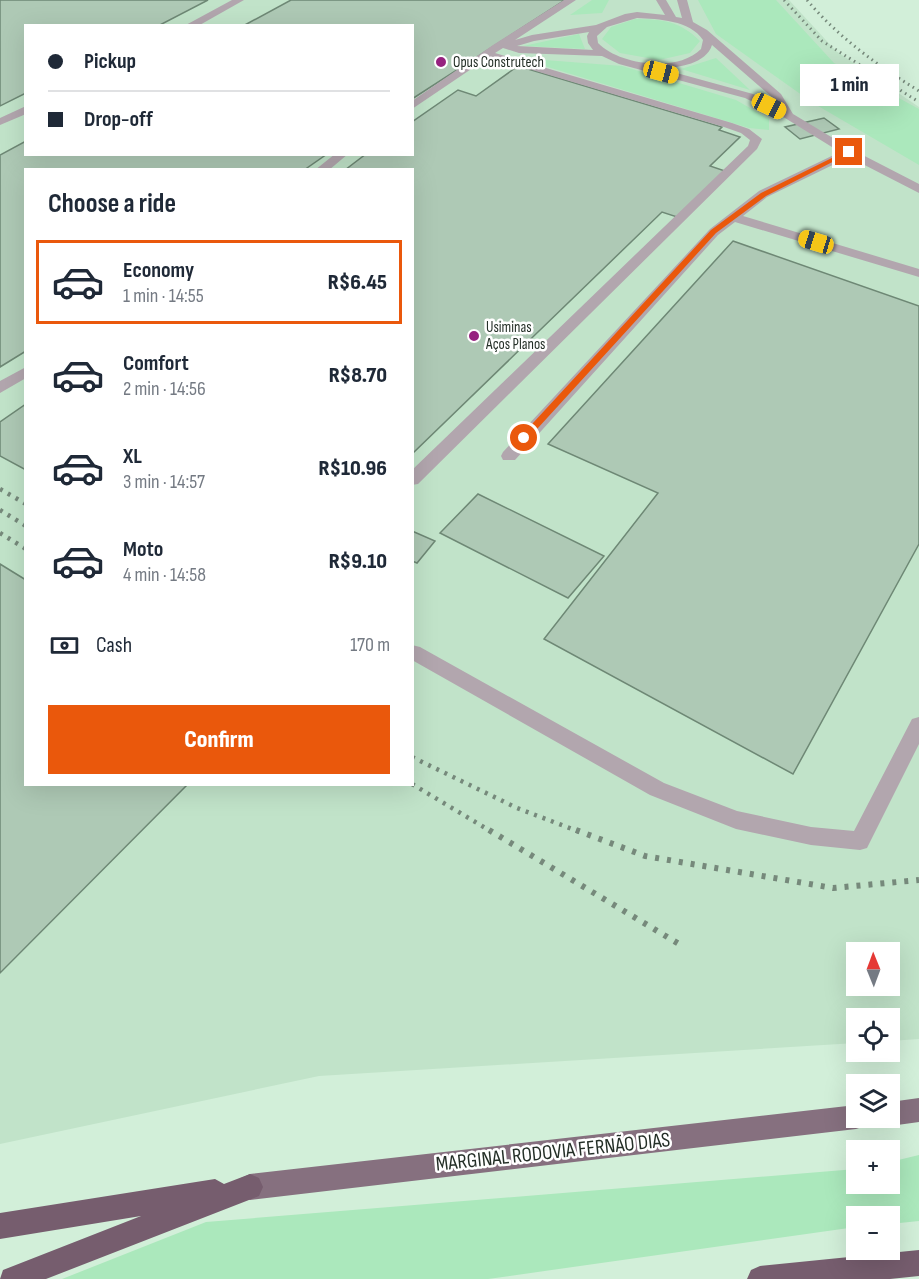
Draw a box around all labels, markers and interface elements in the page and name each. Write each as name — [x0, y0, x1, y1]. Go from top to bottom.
text: Pickup — [84, 48, 136, 75]
place label: Opus Construtech — [453, 53, 544, 72]
marker: Opus Construtech — [434, 55, 448, 69]
car — [641, 59, 681, 85]
callout: 1 min — [800, 65, 898, 107]
text: 1 min — [830, 73, 869, 97]
car — [749, 90, 789, 122]
text: Drop-off — [84, 106, 153, 133]
route end — [835, 138, 862, 165]
text: Choose a ride — [48, 188, 176, 220]
car — [796, 228, 836, 256]
icon: car — [51, 255, 105, 309]
text: Economy — [123, 257, 194, 284]
text: R$6.45 — [328, 269, 387, 296]
text: 1 min · 14:55 — [123, 284, 204, 308]
place label: Usiminas Aços Planos — [485, 318, 546, 354]
marker: Usiminas Aços Planos — [467, 329, 481, 343]
icon: car — [51, 348, 105, 402]
text: Comfort — [123, 350, 189, 377]
text: R$8.70 — [329, 362, 387, 389]
text: 2 min · 14:56 — [123, 377, 206, 401]
route start — [510, 424, 537, 451]
icon: car — [51, 441, 105, 495]
text: XL — [123, 443, 142, 470]
text: R$10.96 — [319, 455, 387, 482]
text: 3 min · 14:57 — [123, 470, 205, 494]
icon: car — [51, 534, 105, 588]
text: Moto — [123, 536, 163, 563]
text: R$9.10 — [329, 548, 387, 575]
text: 4 min · 14:58 — [123, 563, 206, 587]
icon: cash — [48, 629, 81, 662]
text: Cash — [96, 632, 132, 659]
text: 170 m — [350, 633, 390, 657]
button: Confirm — [48, 705, 390, 774]
north arrow — [846, 942, 900, 996]
map controls — [846, 942, 900, 1260]
button: locate — [846, 1008, 900, 1062]
button: layers — [846, 1074, 900, 1128]
street label: MARGINAL RODOVIA FERNÃO DIAS — [435, 1127, 671, 1177]
button: + — [846, 1140, 900, 1194]
button: − — [846, 1206, 900, 1260]

